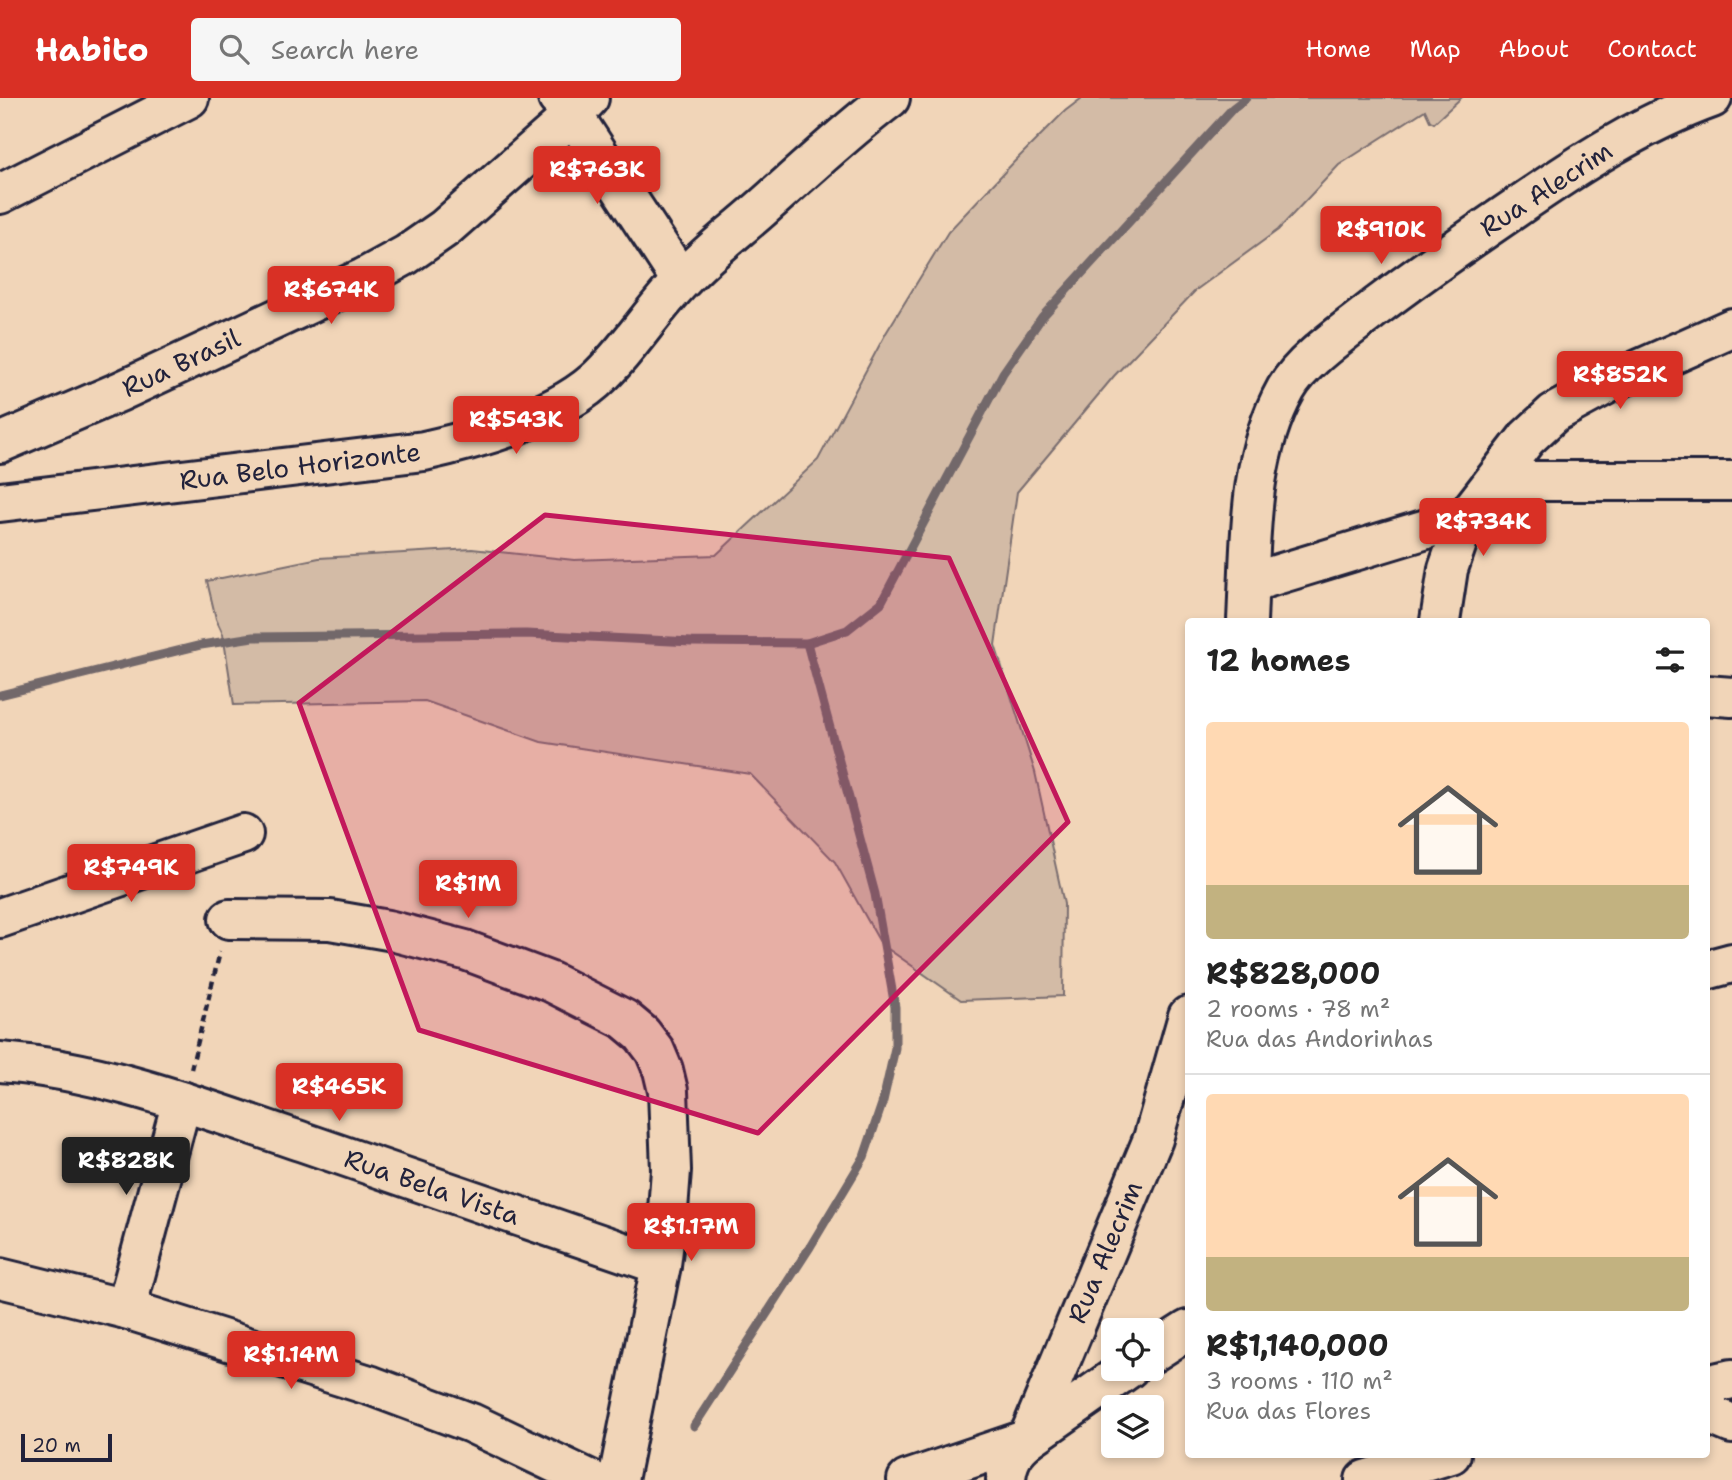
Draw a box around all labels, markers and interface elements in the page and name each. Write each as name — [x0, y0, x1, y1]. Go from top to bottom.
search box — [191, 18, 681, 81]
text: Habito — [35, 27, 149, 72]
icon: search — [215, 30, 253, 68]
text: Search here — [271, 32, 419, 67]
text: Home — [1305, 33, 1371, 65]
text: Map — [1409, 33, 1461, 65]
text: About — [1499, 33, 1569, 65]
text: Contact — [1607, 33, 1697, 65]
street label: Rua Alecrim — [1473, 133, 1619, 244]
pin: R$763K — [540, 146, 654, 206]
text: R$763K — [549, 154, 645, 184]
pin: R$910K — [1324, 206, 1438, 266]
text: R$910K — [1336, 214, 1426, 244]
pin: R$674K — [274, 266, 388, 326]
text: R$674K — [283, 274, 379, 304]
street label: Rua Brasil — [116, 320, 246, 405]
pin: R$852K — [1563, 352, 1677, 411]
text: R$852K — [1573, 359, 1667, 389]
pin: R$543K — [459, 396, 573, 456]
text: R$543K — [469, 404, 563, 434]
street label: Rua Belo Horizonte — [177, 433, 422, 498]
pin: R$734K — [1426, 498, 1540, 558]
text: R$734K — [1435, 506, 1531, 536]
text: 12 homes — [1206, 640, 1350, 681]
icon: filters — [1651, 641, 1689, 679]
icon: home — [1385, 767, 1511, 893]
pin: R$749K — [74, 844, 188, 904]
text: R$749K — [83, 852, 179, 882]
pin: R$1M — [427, 860, 509, 920]
text: R$1M — [435, 868, 501, 898]
text: R$828,000 — [1206, 953, 1380, 994]
text: 2 rooms · 78 m² — [1206, 994, 1390, 1024]
text: Rua das Andorinhas — [1206, 1024, 1433, 1054]
pin: R$465K — [282, 1063, 396, 1123]
text: R$465K — [292, 1071, 386, 1101]
pin: R$828K — [69, 1138, 183, 1197]
icon: home — [1385, 1139, 1511, 1265]
street label: Rua Bela Vista — [340, 1140, 524, 1233]
text: R$828K — [78, 1145, 174, 1175]
street label: Rua Alecrim — [1059, 1175, 1150, 1328]
pin: R$1.17M — [626, 1204, 756, 1263]
text: R$1.17M — [643, 1211, 739, 1241]
map controls — [1101, 1318, 1164, 1458]
button: locate — [1101, 1318, 1164, 1381]
text: R$1,140,000 — [1206, 1325, 1389, 1366]
pin: R$1.14M — [226, 1332, 356, 1391]
text: R$1.14M — [243, 1339, 339, 1369]
text: 3 rooms · 110 m² — [1206, 1366, 1393, 1396]
button: layers — [1101, 1395, 1164, 1458]
text: Rua das Flores — [1206, 1396, 1371, 1426]
scale bar — [21, 1431, 112, 1463]
text: 20 m — [32, 1433, 81, 1458]

